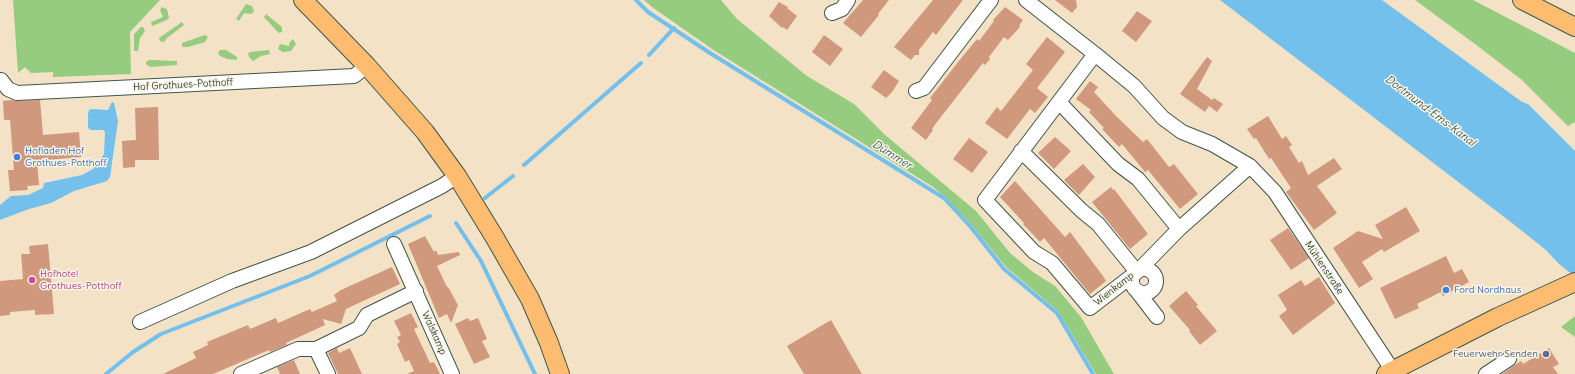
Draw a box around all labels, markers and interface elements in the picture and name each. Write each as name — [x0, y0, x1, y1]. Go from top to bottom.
water label: Dortmund-Ems-Kanal — [1382, 73, 1478, 149]
street label: Hof Grothues-Potthoff — [133, 76, 233, 94]
water label: Dümmer — [870, 138, 914, 172]
place label: Hofladen Hof Grothues-Potthoff — [25, 145, 107, 168]
marker: Hofladen Hof Grothues-Potthoff — [12, 152, 22, 162]
street label: Mühlenstraße — [1302, 239, 1346, 297]
place label: Hofhotel Grothues-Potthoff — [40, 268, 122, 292]
street label: Wienkamp — [1092, 270, 1136, 308]
marker: Hofhotel Grothues-Potthoff — [27, 275, 37, 285]
place label: Ford Nordhaus — [1454, 284, 1521, 296]
marker: Ford Nordhaus — [1441, 285, 1451, 295]
street label: Walskamp — [419, 309, 449, 357]
place label: Feuerwehr Senden — [1453, 348, 1538, 360]
marker: Feuerwehr Senden — [1541, 349, 1551, 359]

